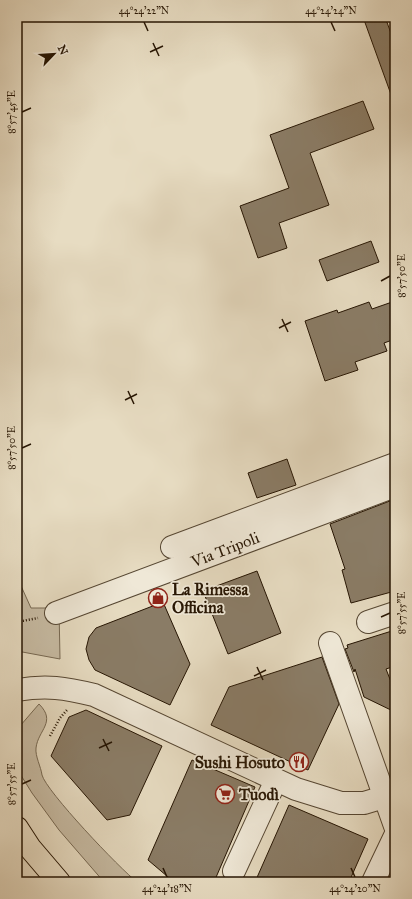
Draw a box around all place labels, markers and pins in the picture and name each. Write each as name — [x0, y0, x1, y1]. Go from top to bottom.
place label: La Rimessa Officina — [172, 580, 249, 617]
shop icon: La Rimessa Officina — [147, 587, 169, 609]
restaurant icon: Sushi Hosuto — [288, 751, 310, 773]
place label: Sushi Hosuto — [195, 753, 285, 772]
supermarket icon: Tuodì — [214, 783, 236, 805]
place label: Tuodì — [238, 785, 279, 804]

